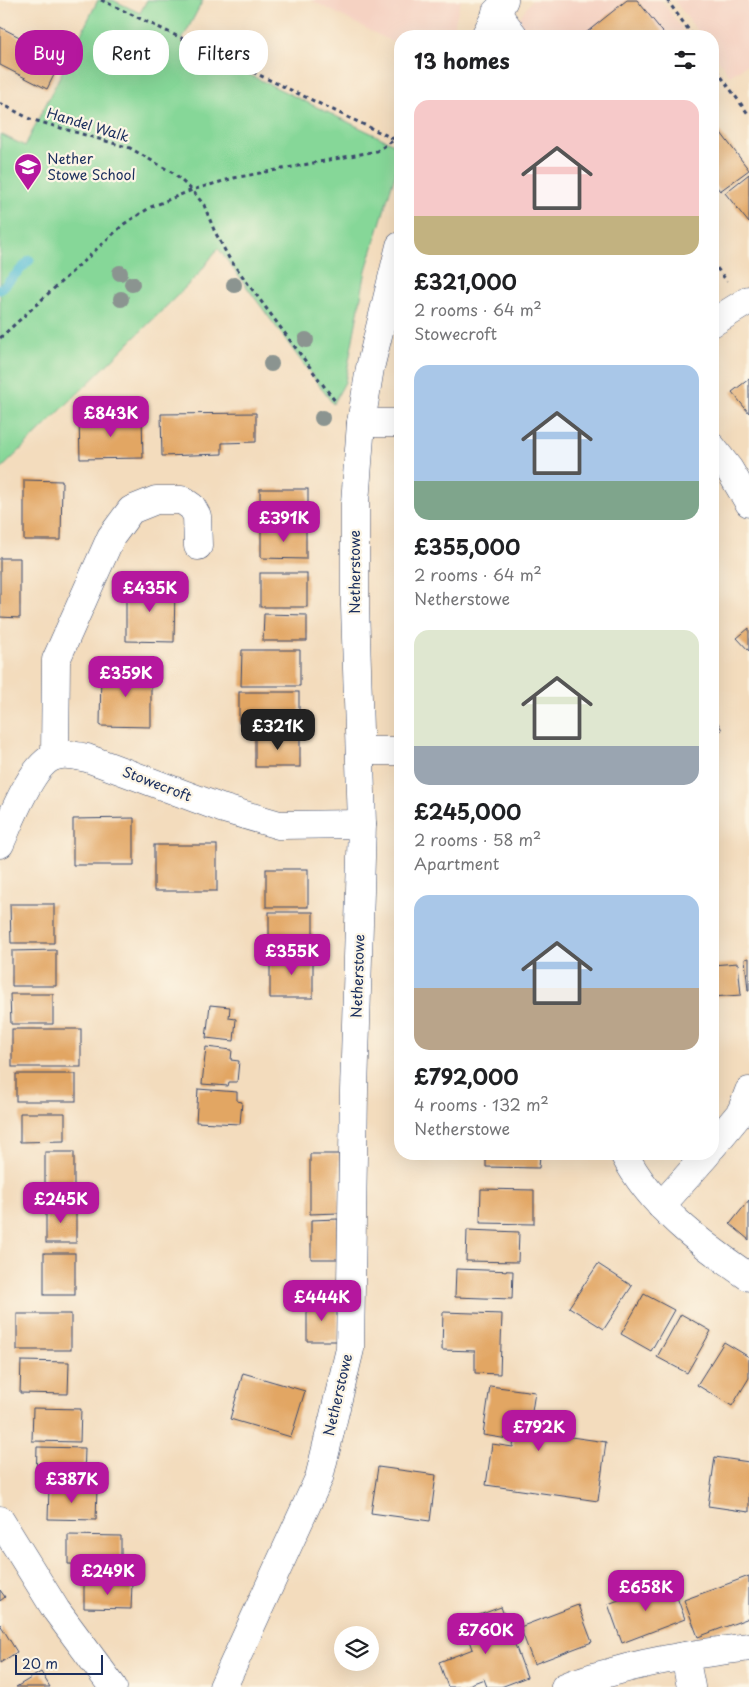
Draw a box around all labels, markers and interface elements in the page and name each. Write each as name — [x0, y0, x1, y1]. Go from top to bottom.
chip: Buy — [15, 30, 83, 75]
chip: Rent — [93, 30, 169, 75]
chip: Filters — [179, 30, 268, 75]
text: 13 homes — [414, 44, 510, 76]
icon: filters — [671, 46, 699, 74]
street label: Handel Walk — [44, 102, 132, 147]
icon: home — [512, 133, 602, 223]
place label: Nether Stowe School — [47, 148, 136, 185]
school or university icon: Nether Stowe School — [13, 152, 43, 191]
text: £321,000 — [414, 265, 517, 297]
text: 2 rooms · 64 m² — [414, 297, 542, 321]
text: Stowecroft — [414, 321, 497, 345]
pin: £843K — [76, 396, 146, 438]
icon: home — [512, 398, 602, 488]
text: £843K — [84, 400, 138, 424]
pin: £391K — [249, 500, 319, 543]
text: £391K — [259, 505, 309, 529]
street label: Netherstowe — [344, 530, 365, 614]
text: £355,000 — [414, 530, 520, 562]
text: 2 rooms · 64 m² — [414, 562, 542, 586]
pin: £435K — [115, 570, 185, 613]
text: £435K — [123, 575, 177, 599]
text: Netherstowe — [414, 586, 510, 610]
pin: £359K — [91, 656, 161, 698]
text: £359K — [99, 660, 153, 684]
icon: home — [512, 663, 602, 753]
pin: £321K — [243, 708, 313, 751]
text: £321K — [252, 713, 304, 737]
street label: Stowecroft — [120, 761, 195, 806]
text: £245,000 — [414, 795, 521, 827]
text: 2 rooms · 58 m² — [414, 827, 541, 851]
text: Apartment — [414, 851, 499, 875]
icon: home — [512, 928, 602, 1018]
pin: £355K — [257, 934, 327, 976]
street label: Netherstowe — [346, 934, 369, 1018]
text: £355K — [265, 938, 319, 962]
text: £792,000 — [414, 1060, 519, 1092]
text: 4 rooms · 132 m² — [414, 1092, 549, 1116]
text: Netherstowe — [414, 1116, 510, 1140]
pin: £245K — [26, 1182, 96, 1224]
text: £245K — [34, 1186, 88, 1210]
pin: £444K — [287, 1280, 357, 1322]
text: £444K — [294, 1284, 350, 1308]
street label: Netherstowe — [318, 1352, 357, 1438]
pin: £792K — [504, 1410, 574, 1452]
text: £792K — [513, 1414, 565, 1438]
pin: £387K — [37, 1462, 107, 1504]
text: £387K — [46, 1466, 98, 1490]
pin: £249K — [73, 1554, 143, 1596]
text: £249K — [81, 1558, 135, 1582]
pin: £658K — [611, 1570, 681, 1612]
text: £658K — [619, 1574, 673, 1598]
pin: £760K — [451, 1612, 521, 1655]
text: £760K — [458, 1617, 514, 1641]
map controls — [334, 1626, 379, 1671]
button: layers — [334, 1626, 379, 1671]
scale bar — [15, 1652, 102, 1675]
text: 20 m — [22, 1653, 58, 1674]

